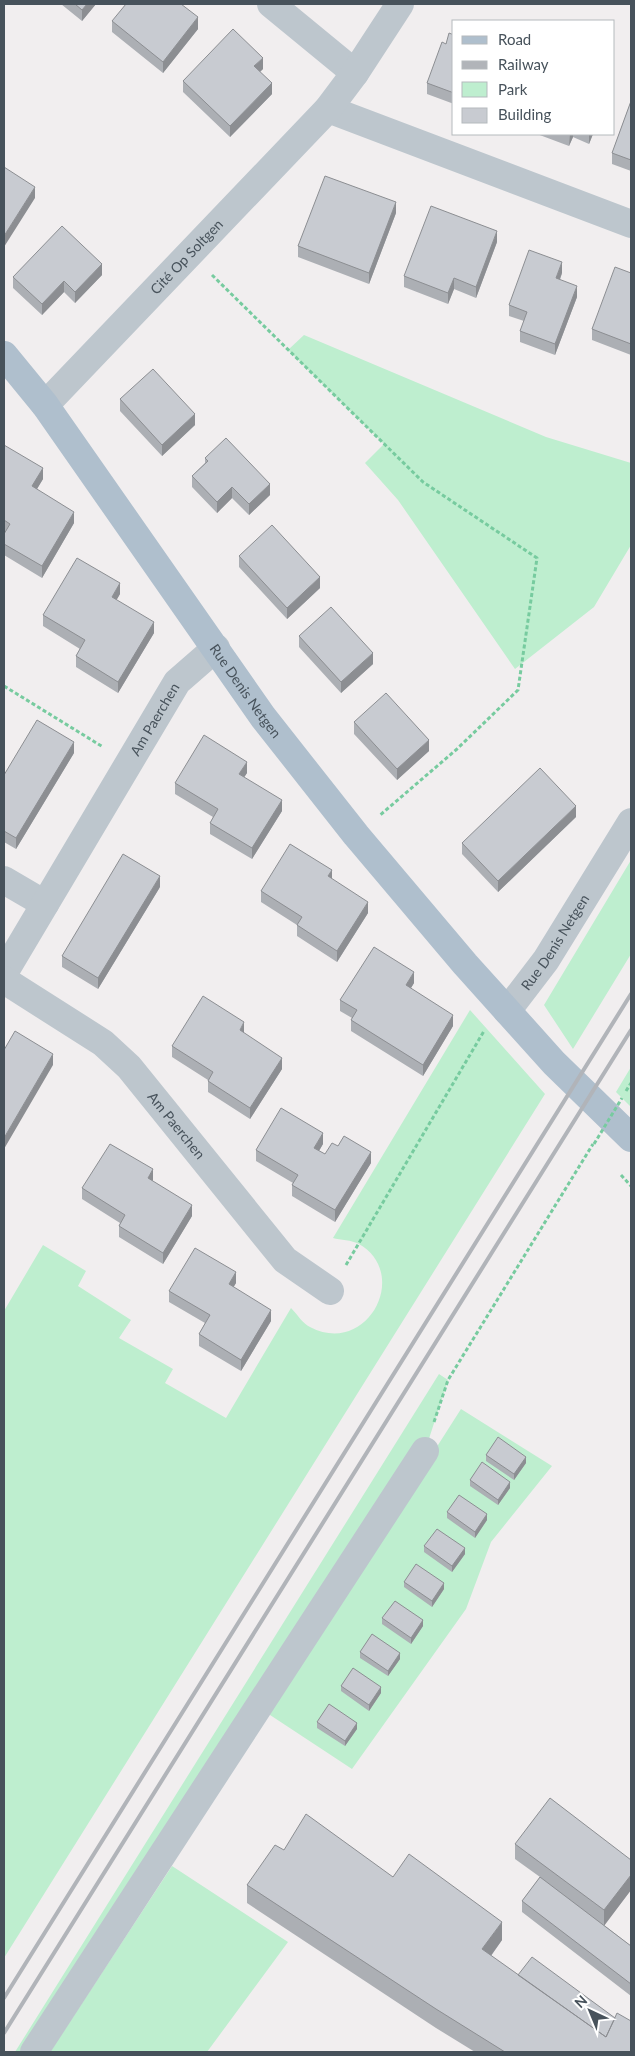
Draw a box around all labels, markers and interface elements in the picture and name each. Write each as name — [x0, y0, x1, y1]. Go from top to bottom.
legend — [452, 20, 615, 135]
text: Road — [498, 30, 531, 48]
text: Railway — [498, 55, 549, 73]
text: Park — [498, 80, 528, 98]
text: Building — [498, 105, 551, 123]
street label: Cité Op Soltgen — [146, 215, 226, 298]
street label: Rue Denis Netgen — [207, 641, 285, 741]
street label: Am Paerchen — [126, 680, 182, 759]
street label: Rue Denis Netgen — [517, 891, 592, 993]
street label: Am Paerchen — [144, 1088, 209, 1162]
north arrow — [565, 1986, 615, 2036]
text: N — [571, 1991, 590, 2011]

